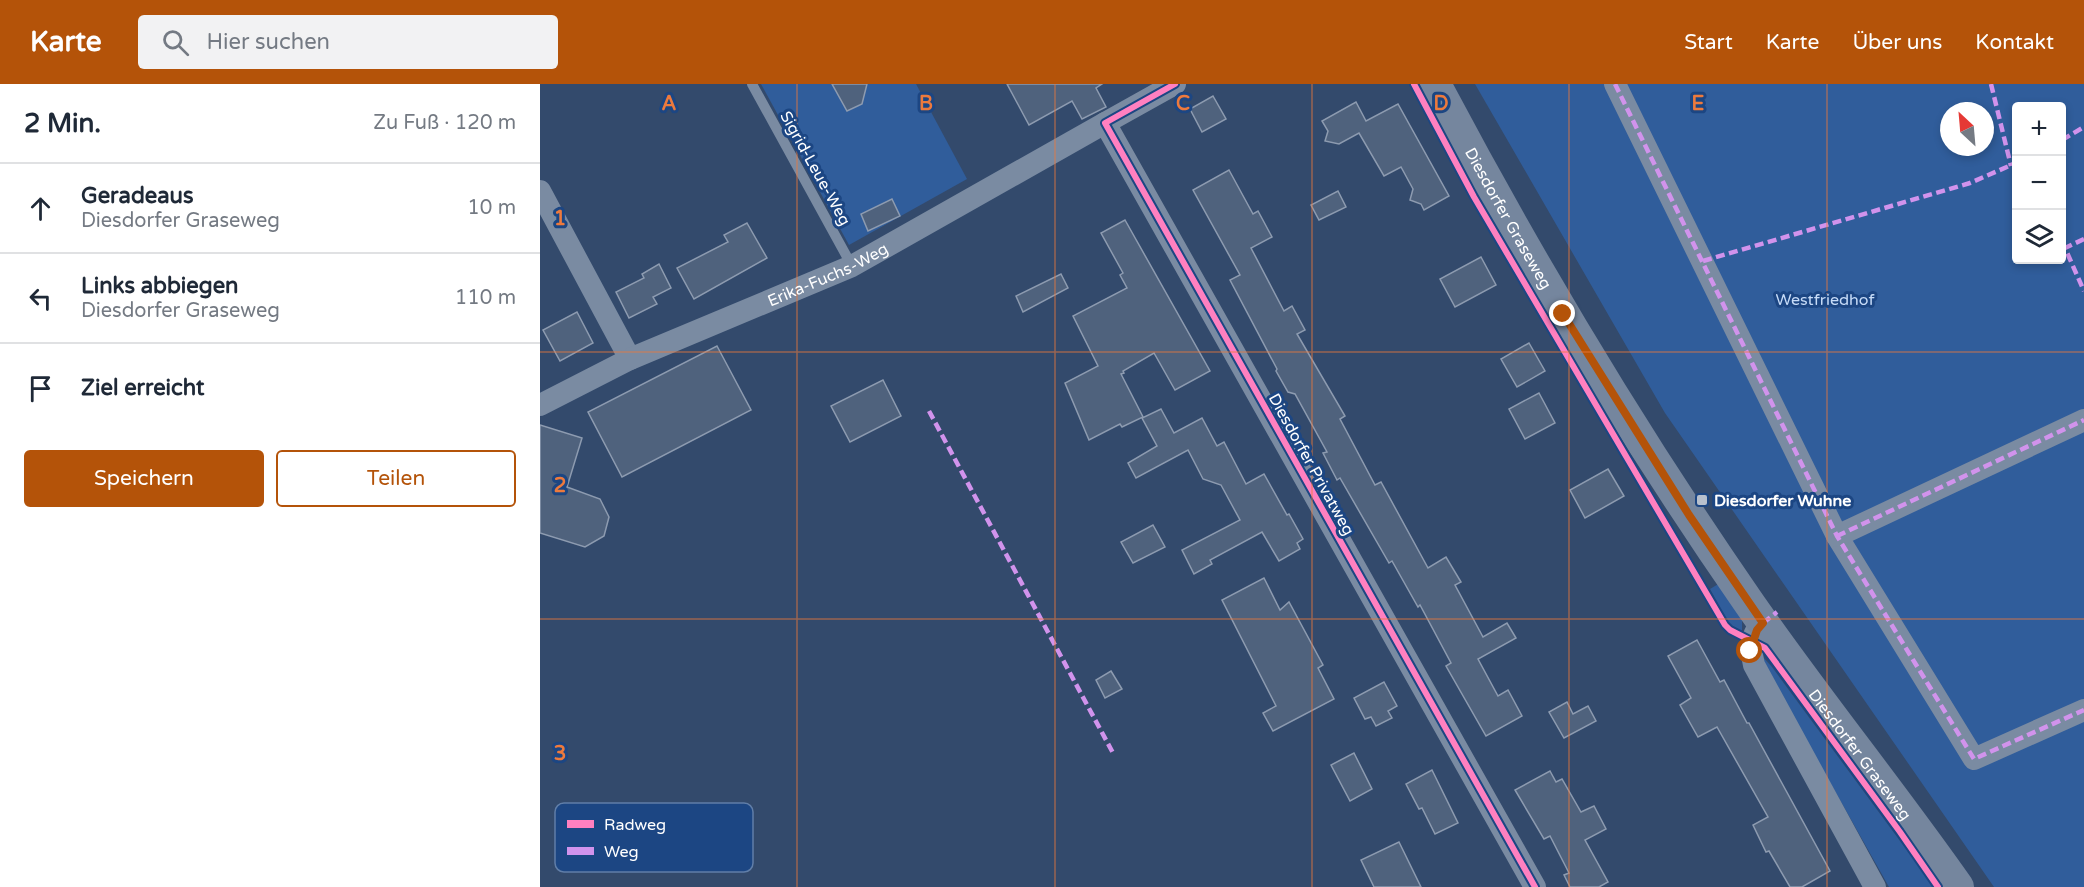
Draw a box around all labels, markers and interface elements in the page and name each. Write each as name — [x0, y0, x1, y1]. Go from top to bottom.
search box — [138, 15, 558, 69]
text: Karte — [30, 25, 102, 59]
icon: search — [159, 26, 192, 59]
text: Hier suchen — [207, 29, 330, 55]
text: Start — [1684, 30, 1733, 55]
text: Karte — [1766, 30, 1819, 55]
text: Über uns — [1852, 30, 1942, 55]
text: Kontakt — [1975, 30, 2054, 55]
text: A — [662, 92, 677, 116]
text: B — [919, 92, 933, 116]
text: C — [1176, 92, 1190, 116]
text: D — [1433, 92, 1449, 116]
text: E — [1692, 92, 1705, 116]
north arrow — [1940, 102, 1994, 156]
map controls — [2012, 102, 2066, 264]
button: + — [2012, 102, 2066, 156]
text: 2 Min. — [24, 108, 101, 139]
street label: Sigrid-Leue-Weg — [775, 108, 855, 229]
text: Zu Fuß · 120 m — [373, 111, 516, 135]
street label: Diesdorfer Graseweg — [1460, 144, 1556, 293]
button: − — [2012, 156, 2066, 210]
text: Geradeaus — [81, 183, 193, 209]
icon: ahead — [24, 192, 57, 225]
text: 10 m — [467, 196, 516, 220]
text: 1 — [554, 207, 566, 231]
text: Diesdorfer Graseweg — [81, 209, 280, 233]
button: layers — [2012, 210, 2066, 264]
street label: Erika-Fuchs-Weg — [765, 239, 892, 311]
text: Links abbiegen — [81, 273, 239, 299]
icon: left — [24, 282, 57, 315]
text: 110 m — [455, 286, 516, 310]
park label: Westfriedhof — [1775, 290, 1875, 310]
text: Diesdorfer Graseweg — [81, 299, 280, 323]
route end — [1549, 300, 1575, 326]
icon: arrive — [24, 372, 57, 405]
text: Ziel erreicht — [81, 375, 204, 401]
street label: Diesdorfer Privatweg — [1264, 390, 1358, 539]
button: Speichern — [24, 450, 264, 507]
button: Teilen — [276, 450, 516, 507]
text: 2 — [554, 474, 566, 498]
place label: Diesdorfer Wuhne — [1714, 491, 1851, 511]
marker: Diesdorfer Wuhne — [1695, 493, 1709, 507]
route start — [1736, 637, 1762, 663]
street label: Diesdorfer Graseweg — [1804, 685, 1915, 825]
text: 3 — [554, 742, 566, 766]
legend — [555, 803, 753, 872]
text: Radweg — [604, 815, 666, 835]
text: Weg — [604, 842, 639, 862]

